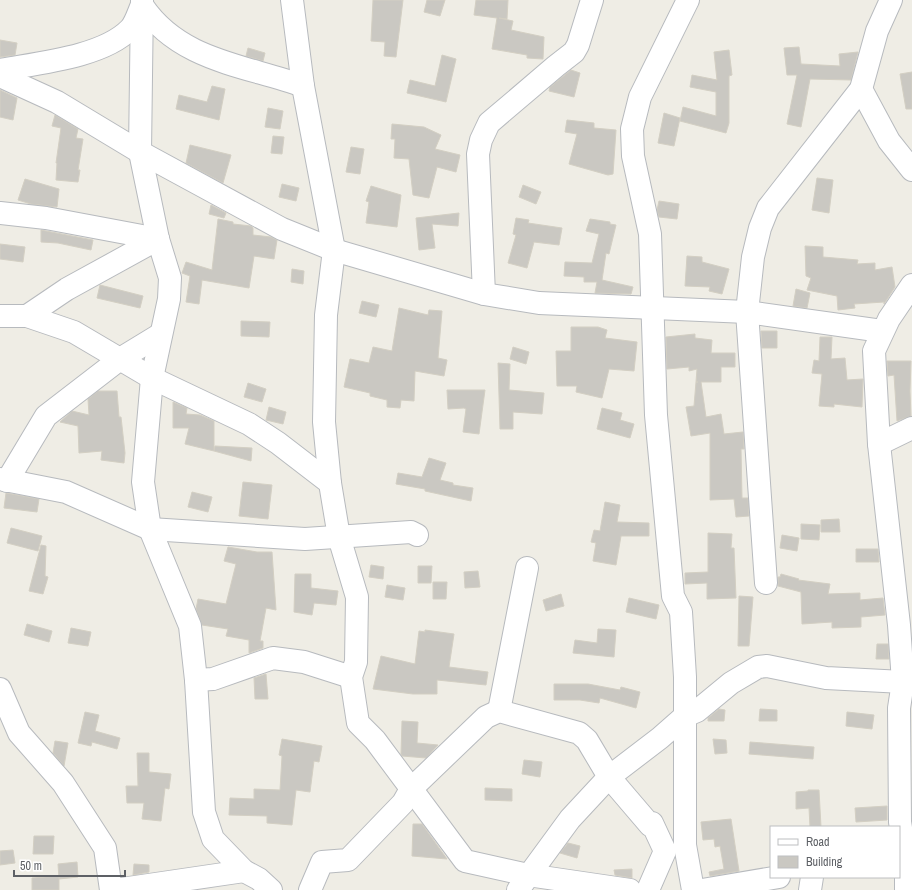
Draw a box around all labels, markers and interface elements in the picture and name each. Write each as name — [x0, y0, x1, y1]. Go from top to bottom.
legend — [770, 826, 900, 878]
text: Road — [806, 834, 830, 850]
scale bar — [14, 852, 125, 878]
text: Building — [806, 854, 843, 870]
text: 50 m — [20, 858, 42, 874]

